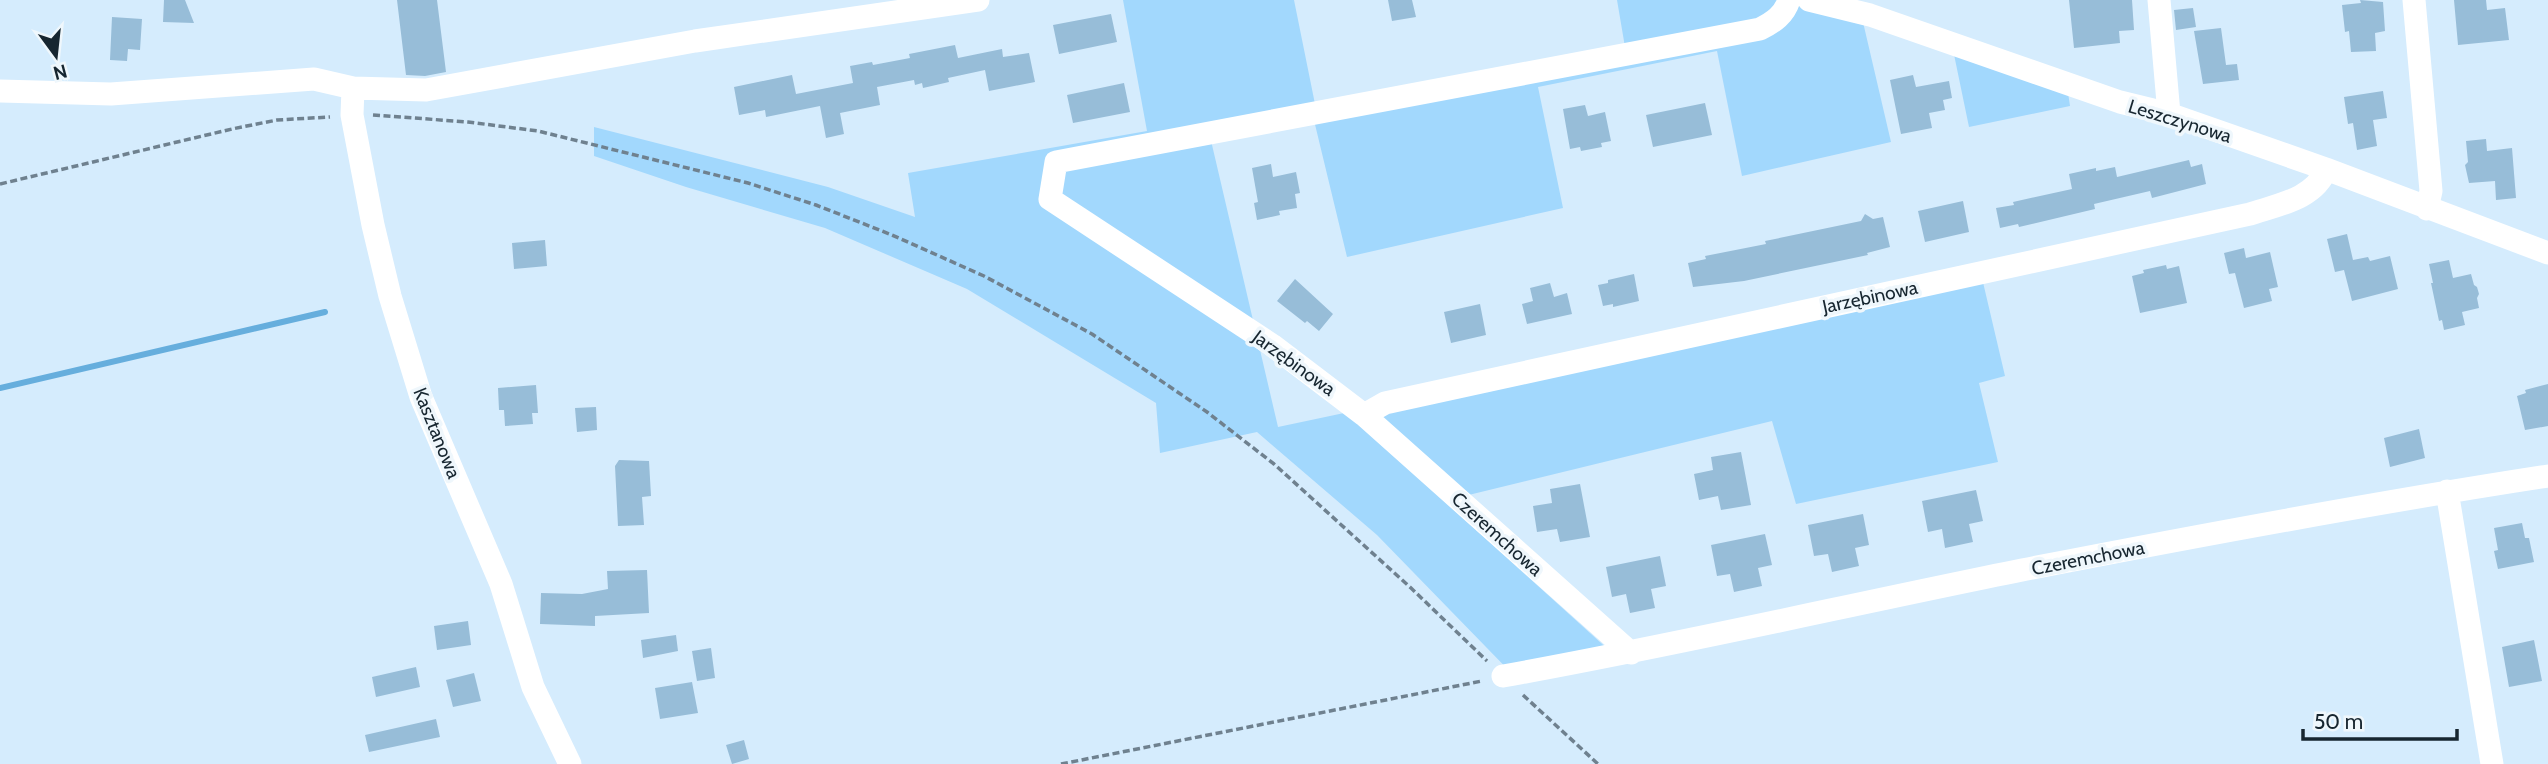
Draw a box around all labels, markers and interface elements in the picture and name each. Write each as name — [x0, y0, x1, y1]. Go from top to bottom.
north arrow — [21, 21, 91, 91]
text: N — [51, 59, 70, 85]
street label: Leszczynowa — [2126, 94, 2234, 148]
street label: Jarzębinowa — [1819, 276, 1920, 319]
street label: Jarzębinowa — [1247, 325, 1340, 401]
street label: Kasztanowa — [408, 384, 466, 482]
street label: Czeremchowa — [1447, 487, 1547, 581]
street label: Czeremchowa — [2030, 536, 2146, 580]
scale bar — [2303, 698, 2457, 742]
text: 50 m — [2314, 709, 2363, 734]

